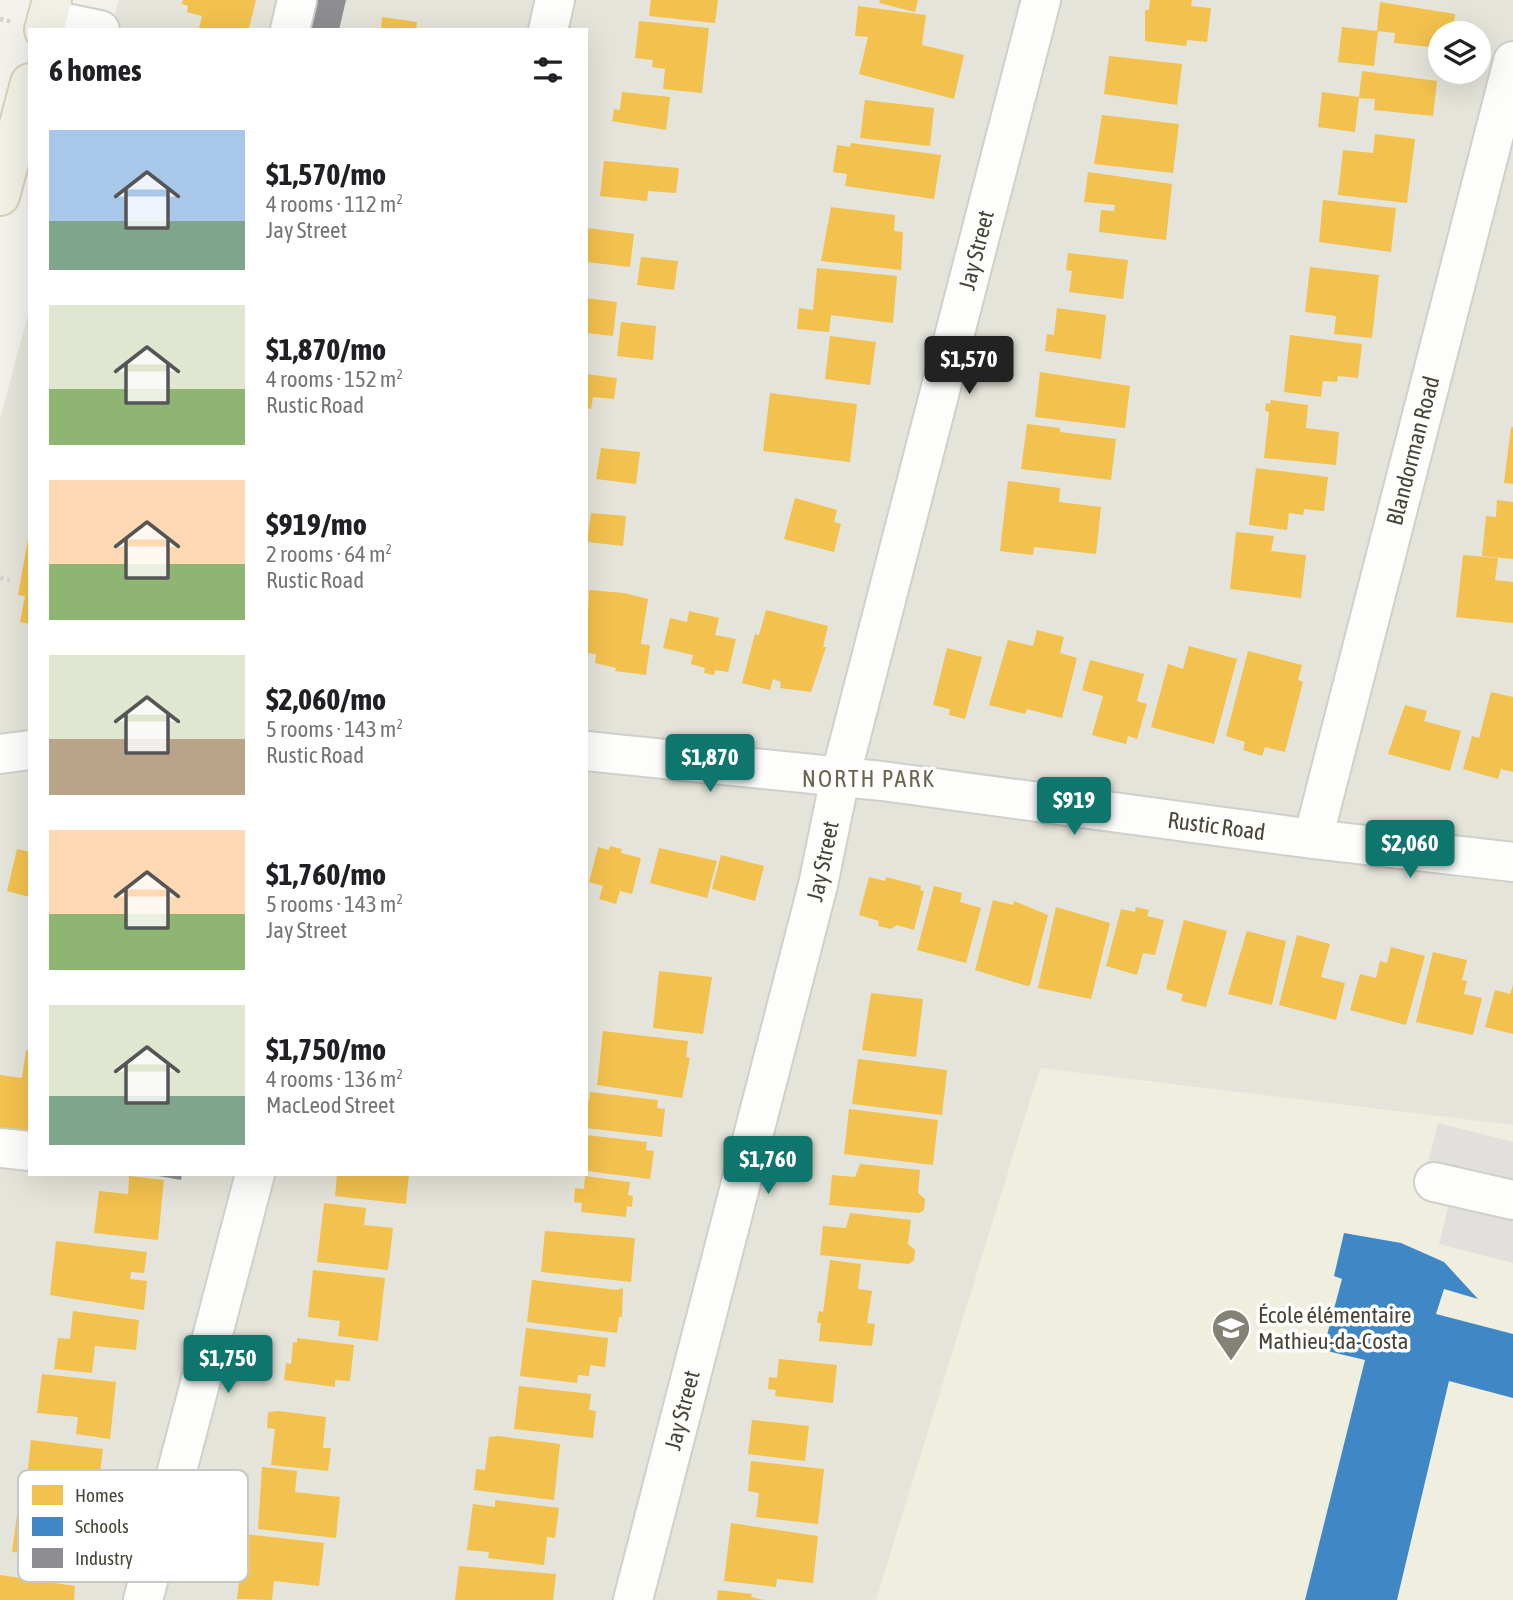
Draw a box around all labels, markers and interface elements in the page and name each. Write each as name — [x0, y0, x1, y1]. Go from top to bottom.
map controls — [1428, 21, 1491, 84]
button: layers — [1428, 21, 1491, 84]
icon: filters — [529, 51, 567, 89]
text: 6 homes — [49, 53, 142, 87]
text: $1,570/mo — [266, 157, 386, 191]
icon: home — [105, 158, 189, 242]
text: 4 rooms · 112 m² — [266, 191, 403, 217]
street label: Jay Street — [954, 208, 999, 293]
text: Jay Street — [266, 217, 347, 243]
text: $1,870/mo — [266, 332, 386, 366]
icon: home — [105, 333, 189, 417]
pin: $1,570 — [912, 336, 1026, 396]
text: $1,570 — [941, 346, 998, 372]
text: 4 rooms · 152 m² — [266, 366, 403, 392]
street label: Blandorman Road — [1381, 373, 1444, 528]
text: Rustic Road — [266, 392, 364, 418]
text: $919/mo — [266, 507, 367, 541]
icon: home — [105, 508, 189, 592]
text: 2 rooms · 64 m² — [266, 541, 392, 567]
text: Rustic Road — [266, 567, 364, 593]
text: $2,060/mo — [266, 682, 386, 716]
icon: home — [105, 683, 189, 767]
text: 5 rooms · 143 m² — [266, 716, 403, 742]
pin: $1,870 — [653, 734, 767, 794]
text: Rustic Road — [266, 742, 364, 768]
text: $1,870 — [682, 744, 739, 770]
district label: NORTH PARK — [802, 765, 936, 792]
pin: $919 — [1033, 778, 1115, 837]
text: $919 — [1053, 787, 1095, 813]
street label: Rustic Road — [1166, 807, 1267, 845]
street label: Jay Street — [801, 819, 844, 904]
pin: $2,060 — [1353, 820, 1467, 880]
text: $2,060 — [1382, 830, 1439, 856]
text: $1,760/mo — [266, 857, 386, 891]
icon: home — [105, 858, 189, 942]
text: 5 rooms · 143 m² — [266, 891, 403, 917]
text: Jay Street — [266, 917, 347, 943]
text: $1,750/mo — [266, 1032, 386, 1066]
icon: home — [105, 1033, 189, 1117]
text: 4 rooms · 136 m² — [266, 1066, 403, 1092]
text: MacLeod Street — [266, 1092, 395, 1118]
pin: $1,760 — [711, 1136, 825, 1196]
text: $1,760 — [740, 1146, 797, 1172]
place label: École élémentaire Mathieu-da-Costa — [1258, 1302, 1411, 1354]
school or university icon: École élémentaire Mathieu-da-Costa — [1210, 1307, 1252, 1362]
pin: $1,750 — [171, 1336, 285, 1395]
text: $1,750 — [200, 1345, 257, 1371]
street label: Jay Street — [659, 1368, 705, 1453]
legend — [18, 1470, 248, 1582]
text: Homes — [75, 1484, 124, 1506]
text: Schools — [75, 1515, 129, 1537]
text: Industry — [75, 1547, 133, 1569]

